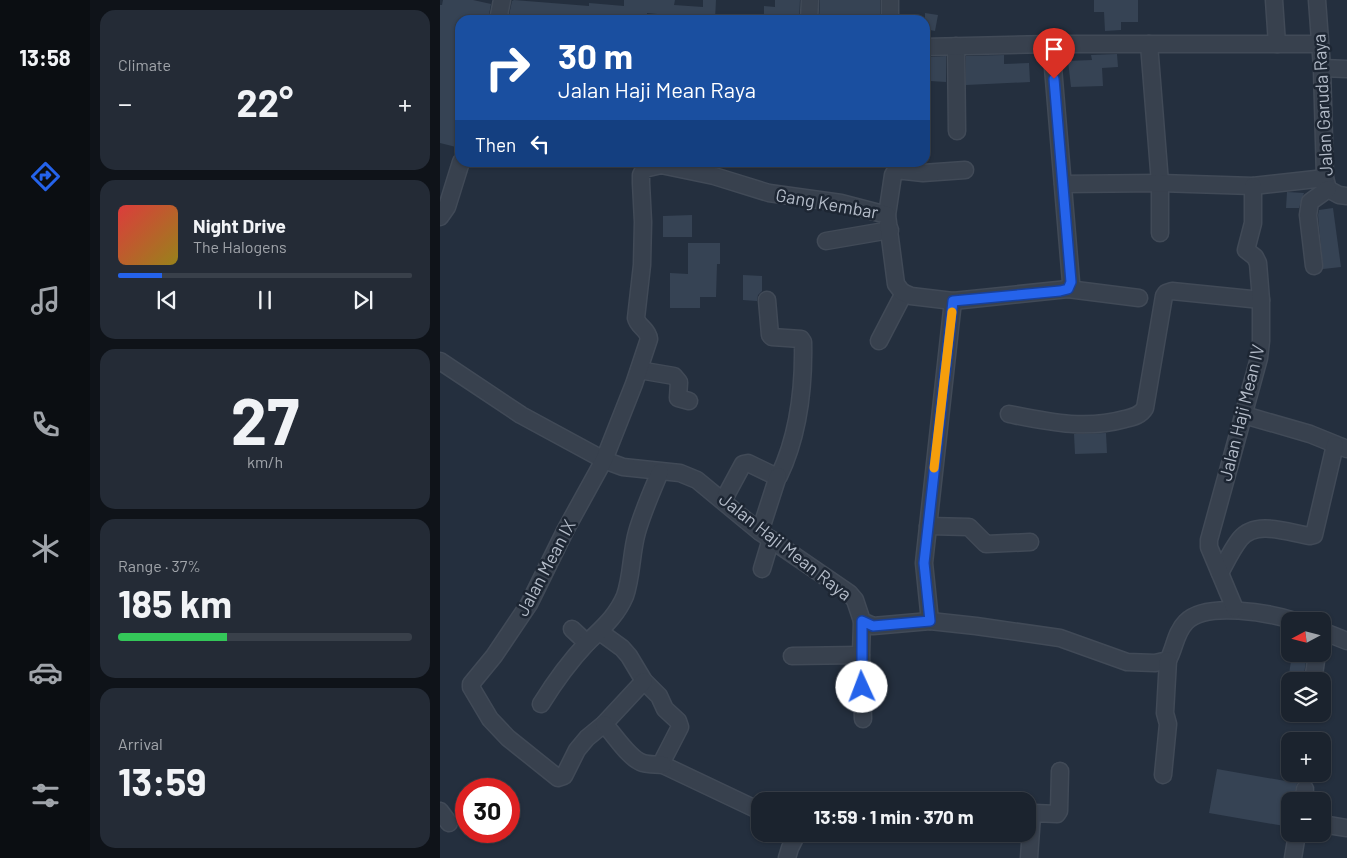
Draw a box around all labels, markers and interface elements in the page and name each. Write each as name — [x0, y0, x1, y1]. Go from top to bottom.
pin — [1033, 28, 1075, 79]
street label: Jalan Garuda Raya — [1307, 33, 1337, 177]
text: 30 m — [558, 34, 633, 76]
icon: right — [475, 35, 540, 100]
icon: arrive — [1040, 35, 1068, 63]
text: 13:58 — [19, 44, 71, 70]
text: Climate — [118, 55, 171, 74]
text: Jalan Haji Mean Raya — [558, 76, 756, 102]
text: 22° — [237, 79, 293, 125]
text: − — [118, 86, 132, 120]
text: + — [398, 86, 412, 120]
icon: left — [526, 130, 554, 158]
text: Then — [475, 133, 516, 156]
icon: directions — [28, 159, 63, 194]
street label: Gang Kembar — [774, 183, 881, 223]
text: Night Drive — [193, 214, 286, 237]
text: The Halogens — [193, 237, 287, 256]
icon: music — [28, 283, 63, 318]
icon: previous — [153, 286, 181, 314]
icon: pause — [251, 286, 279, 314]
icon: next — [349, 286, 377, 314]
street label: Jalan Haji Mean IV — [1213, 342, 1269, 483]
text: 27 — [231, 380, 299, 458]
icon: phone — [28, 407, 63, 442]
text: km/h — [247, 452, 283, 471]
street label: Jalan Haji Mean Raya — [715, 488, 856, 605]
street label: Jalan Mean IX — [510, 515, 580, 620]
icon: climate — [28, 531, 63, 566]
text: Range · 37% — [118, 556, 201, 575]
text: 185 km — [118, 580, 232, 626]
north arrow — [1281, 612, 1331, 662]
map controls — [1281, 612, 1331, 842]
icon: car — [28, 655, 63, 690]
position arrow — [835, 660, 887, 712]
button: layers — [1281, 672, 1331, 722]
button: + — [1281, 732, 1331, 782]
text: Arrival — [118, 734, 163, 753]
text: 13:59 — [118, 758, 206, 804]
icon: filters — [28, 778, 63, 813]
speed limit sign: 30 — [455, 778, 520, 843]
button: − — [1281, 792, 1331, 842]
text: 13:59 · 1 min · 370 m — [813, 805, 974, 828]

